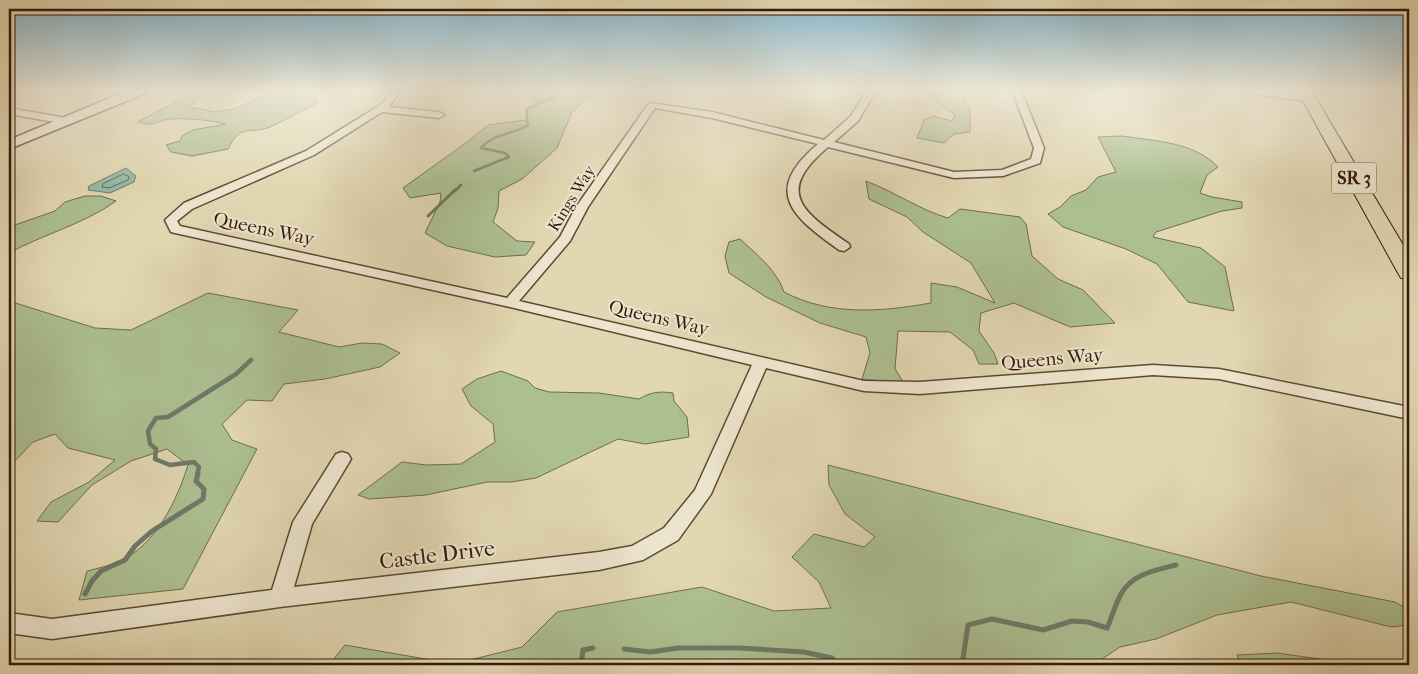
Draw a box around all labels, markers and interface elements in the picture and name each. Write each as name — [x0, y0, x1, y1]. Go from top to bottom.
street label: Kings Way — [544, 162, 599, 235]
road number: SR 3 — [1332, 162, 1376, 194]
street label: Queens Way — [212, 208, 317, 251]
street label: Queens Way — [607, 296, 712, 340]
street label: Queens Way — [1000, 344, 1105, 374]
street label: Castle Drive — [378, 535, 496, 575]

